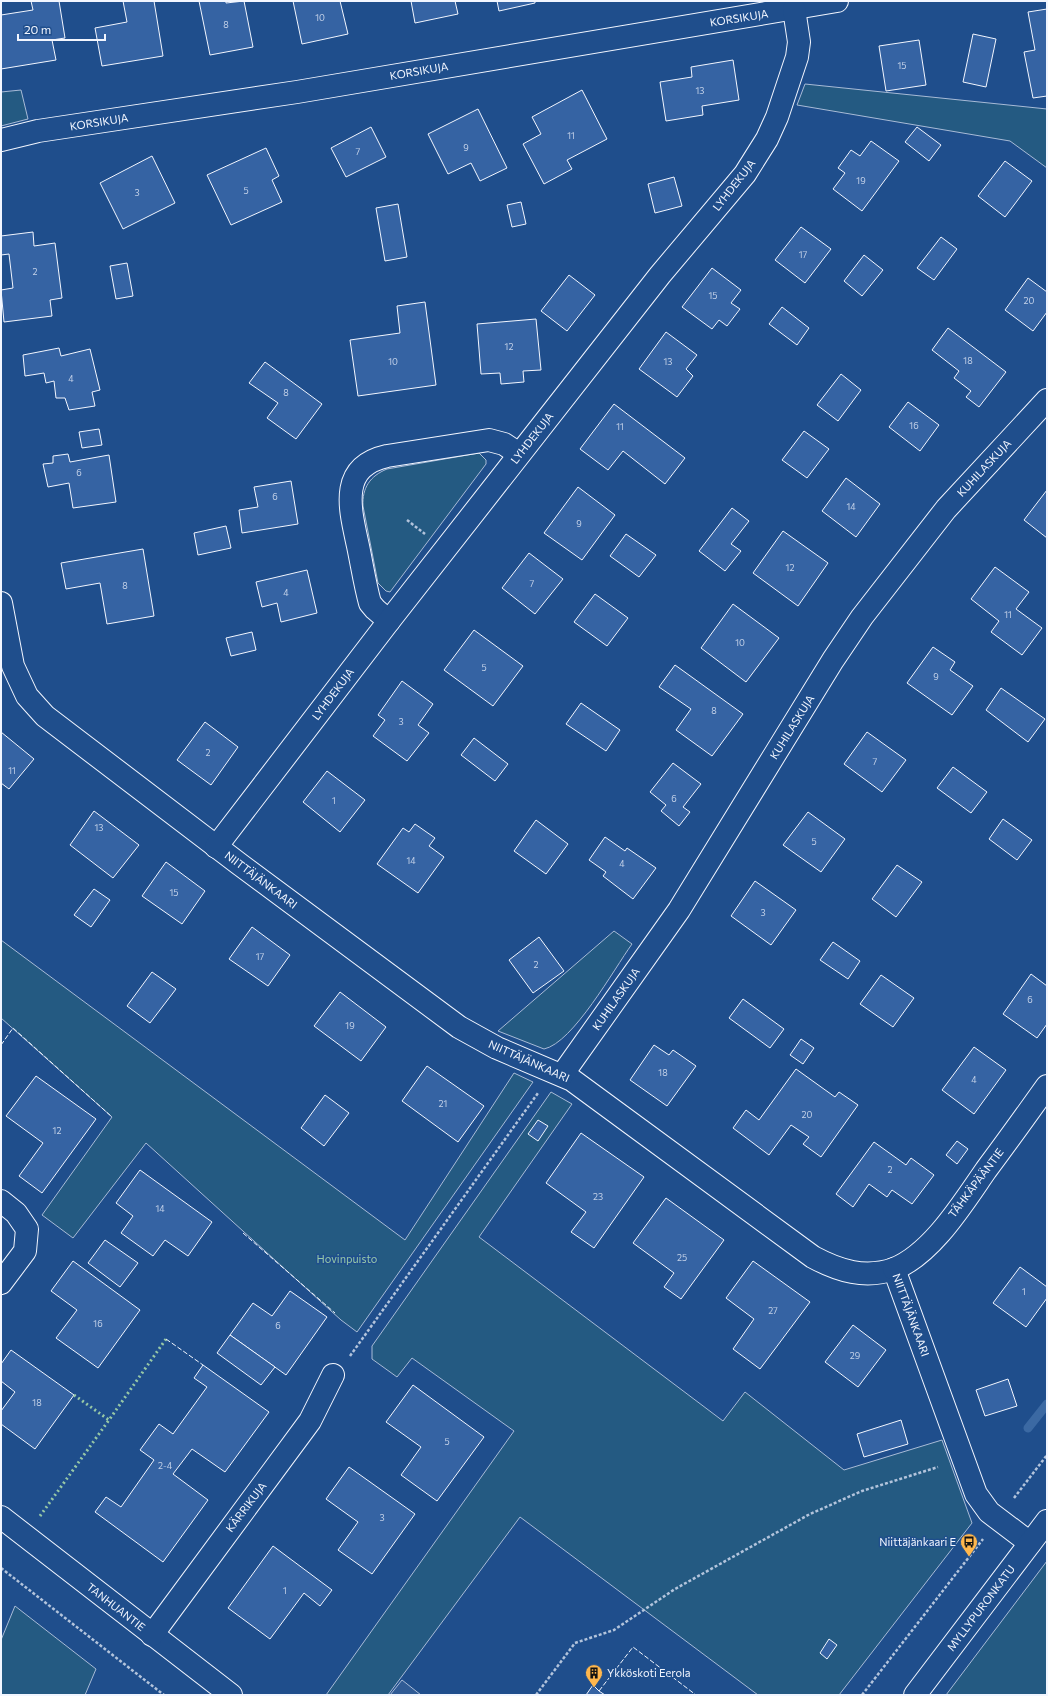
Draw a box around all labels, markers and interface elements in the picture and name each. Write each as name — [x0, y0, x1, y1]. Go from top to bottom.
street label: KORSIKUJA — [709, 6, 770, 30]
house number: 10 — [315, 12, 325, 23]
scale bar — [18, 16, 105, 42]
house number: 8 — [223, 19, 229, 30]
text: 20 m — [24, 22, 51, 36]
street label: KORSIKUJA — [389, 59, 450, 83]
house number: 15 — [897, 60, 907, 71]
house number: 13 — [696, 85, 704, 96]
street label: KORSIKUJA — [69, 110, 130, 134]
house number: 11 — [567, 130, 575, 141]
house number: 9 — [463, 142, 469, 153]
house number: 7 — [356, 146, 361, 157]
street label: LYHDEKUJA — [710, 156, 759, 213]
house number: 19 — [856, 175, 866, 186]
house number: 5 — [243, 185, 249, 196]
house number: 3 — [134, 187, 140, 198]
house number: 17 — [799, 249, 808, 260]
house number: 2 — [33, 266, 38, 277]
house number: 15 — [708, 290, 718, 301]
house number: 20 — [1024, 295, 1035, 306]
house number: 12 — [505, 341, 513, 352]
house number: 18 — [963, 355, 973, 366]
house number: 10 — [388, 356, 398, 367]
house number: 13 — [664, 356, 672, 367]
house number: 4 — [68, 373, 74, 384]
house number: 8 — [283, 387, 289, 398]
street label: LYHDEKUJA — [508, 409, 557, 466]
house number: 16 — [909, 420, 919, 431]
house number: 11 — [616, 421, 624, 432]
street label: KUHILASKUJA — [954, 436, 1014, 500]
house number: 6 — [76, 467, 82, 478]
house number: 6 — [272, 491, 278, 502]
house number: 14 — [846, 501, 856, 512]
house number: 9 — [576, 518, 582, 529]
house number: 12 — [786, 562, 794, 573]
house number: 7 — [530, 578, 535, 589]
house number: 8 — [122, 580, 128, 591]
house number: 4 — [283, 587, 289, 598]
house number: 11 — [1004, 609, 1012, 620]
house number: 10 — [735, 637, 745, 648]
house number: 5 — [481, 662, 487, 673]
street label: LYHDEKUJA — [309, 665, 357, 723]
house number: 9 — [933, 671, 939, 682]
street label: KUHILASKUJA — [767, 692, 818, 762]
house number: 8 — [711, 705, 717, 716]
house number: 3 — [398, 716, 404, 727]
house number: 2 — [206, 747, 211, 758]
house number: 7 — [873, 756, 878, 767]
house number: 11 — [8, 765, 16, 776]
house number: 6 — [671, 793, 677, 804]
house number: 1 — [332, 795, 336, 806]
house number: 13 — [95, 822, 103, 833]
house number: 5 — [811, 836, 817, 847]
street label: NIITTÄJÄNKAARI — [222, 847, 301, 912]
house number: 14 — [406, 855, 416, 866]
house number: 4 — [619, 858, 625, 869]
house number: 15 — [169, 887, 179, 898]
house number: 3 — [760, 907, 766, 918]
house number: 17 — [256, 951, 265, 962]
house number: 2 — [534, 959, 539, 970]
street label: KUHILASKUJA — [589, 965, 643, 1033]
house number: 6 — [1027, 994, 1033, 1005]
house number: 19 — [345, 1020, 355, 1031]
street label: NIITTÄJÄNKAARI — [486, 1036, 572, 1085]
house number: 18 — [658, 1067, 668, 1078]
house number: 4 — [971, 1074, 977, 1085]
house number: 21 — [439, 1098, 447, 1109]
house number: 20 — [802, 1109, 813, 1120]
house number: 12 — [53, 1125, 61, 1136]
street label: TÄHKÄPÄÄNTIE — [945, 1145, 1006, 1220]
house number: 2 — [888, 1164, 893, 1175]
house number: 23 — [593, 1191, 603, 1202]
house number: 14 — [155, 1203, 165, 1214]
park label: Hovinpuisto — [317, 1252, 378, 1265]
house number: 25 — [677, 1252, 687, 1263]
street label: NIITTÄJÄNKAARI — [889, 1271, 933, 1358]
house number: 1 — [1022, 1286, 1026, 1297]
house number: 27 — [768, 1305, 778, 1316]
house number: 16 — [93, 1318, 103, 1329]
house number: 6 — [275, 1320, 281, 1331]
house number: 29 — [850, 1350, 860, 1361]
house number: 18 — [32, 1397, 42, 1408]
house number: 5 — [444, 1436, 450, 1447]
house number: 2-4 — [158, 1460, 173, 1471]
street label: KÄRRIKUJA — [222, 1478, 270, 1535]
house number: 3 — [379, 1512, 385, 1523]
bus stop icon: Niittäjänkaari E — [959, 1532, 979, 1557]
place label: Niittäjänkaari E — [879, 1535, 956, 1548]
street label: MYLLYPURONKATU — [944, 1562, 1017, 1653]
street label: TANHUANTIE — [85, 1580, 148, 1633]
house number: 1 — [283, 1585, 287, 1596]
building icon: Ykköskoti Eerola — [584, 1663, 604, 1688]
place label: Ykköskoti Eerola — [607, 1666, 691, 1679]

